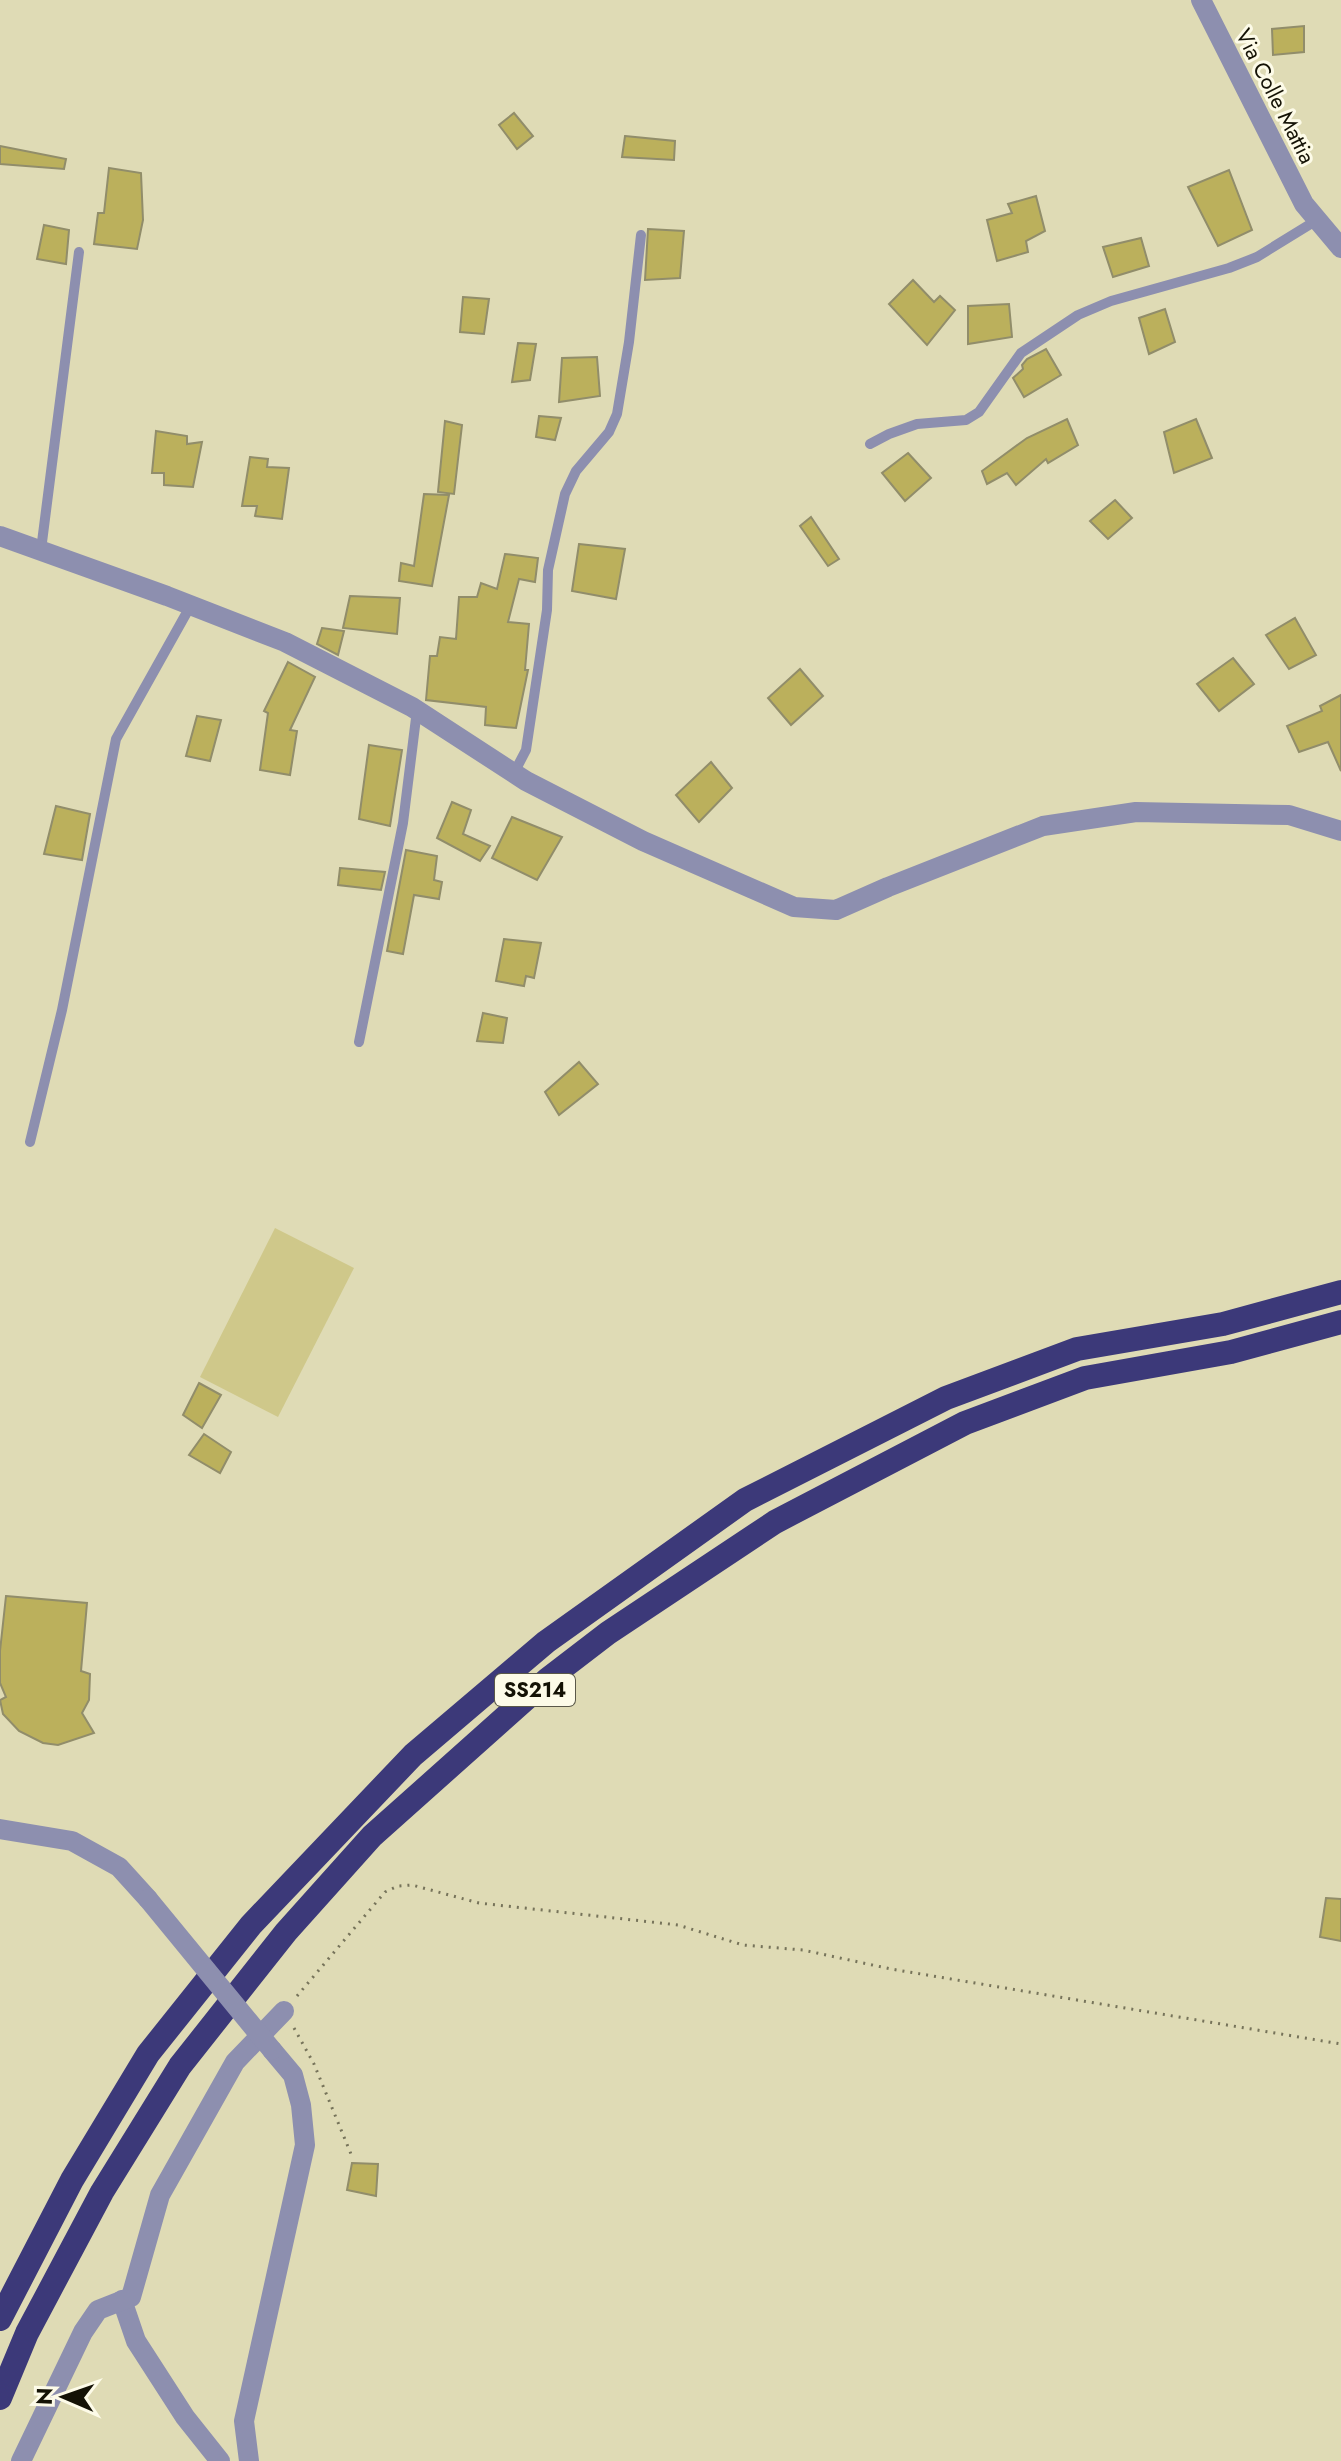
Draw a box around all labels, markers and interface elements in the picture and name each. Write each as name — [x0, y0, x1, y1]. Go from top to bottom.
street label: Via Colle Mattia — [1228, 23, 1324, 169]
road number: SS214 — [495, 1674, 575, 1706]
north arrow — [24, 2357, 104, 2437]
text: N — [28, 2387, 60, 2406]

